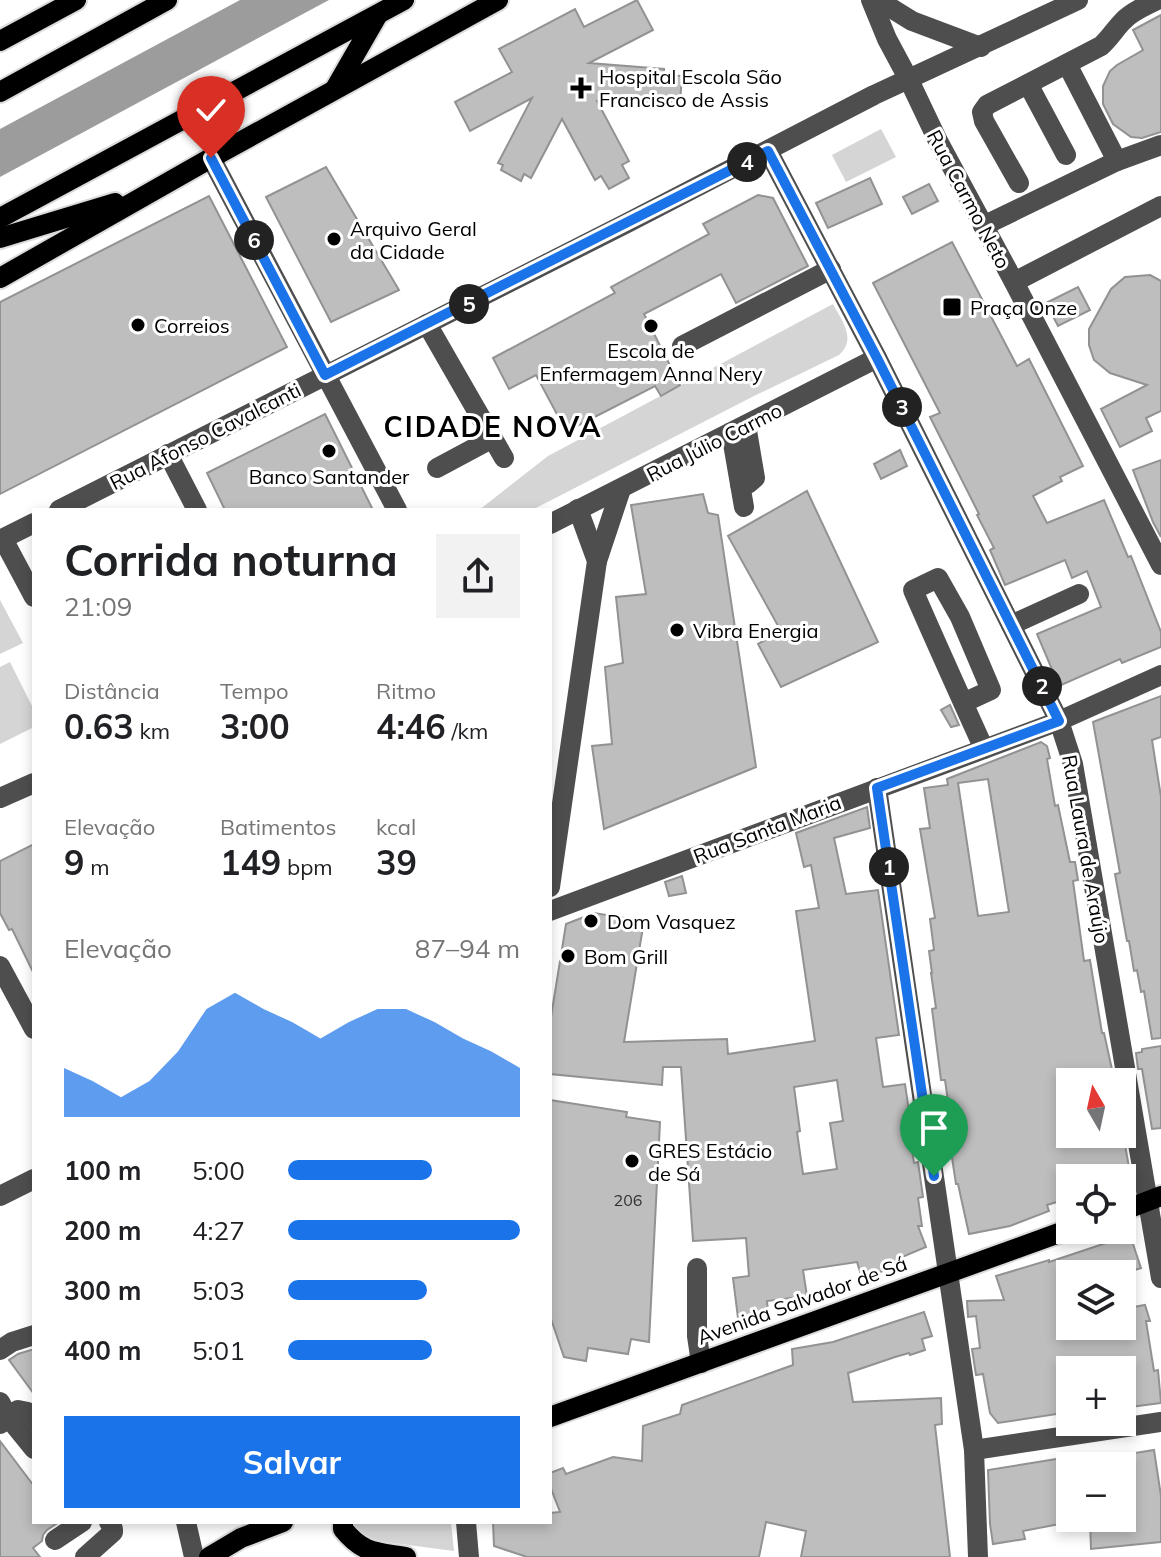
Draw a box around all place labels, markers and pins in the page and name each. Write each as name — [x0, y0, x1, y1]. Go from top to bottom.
place label: Hospital Escola São Francisco de Assis — [599, 64, 782, 112]
pin — [177, 76, 245, 158]
marker: Hospital Escola São Francisco de Assis — [570, 77, 592, 99]
pin: 4 — [727, 142, 767, 182]
place label: Arquivo Geral da Cidade — [350, 216, 477, 264]
pin: 6 — [234, 220, 274, 260]
marker: Arquivo Geral da Cidade — [325, 230, 343, 248]
pin: 5 — [449, 284, 489, 324]
place label: Praça Onze — [970, 295, 1077, 320]
marker: Praça Onze — [941, 296, 963, 318]
place label: Correios — [154, 313, 230, 338]
marker: Correios — [129, 316, 147, 334]
marker: Escola de Enfermagem Anna Nery — [642, 317, 660, 335]
place label: Escola de Enfermagem Anna Nery — [539, 338, 763, 386]
pin: 3 — [882, 387, 922, 427]
marker: Banco Santander — [320, 442, 338, 460]
place label: Banco Santander — [249, 464, 410, 489]
place label: Vibra Energia — [693, 618, 818, 643]
marker: Vibra Energia — [668, 621, 686, 639]
pin: 2 — [1022, 666, 1062, 706]
pin: 1 — [869, 847, 909, 887]
place label: Dom Vasquez — [607, 909, 736, 934]
marker: Dom Vasquez — [582, 912, 600, 930]
place label: Bom Grill — [584, 944, 668, 969]
marker: Bom Grill — [559, 947, 577, 965]
pin — [900, 1094, 968, 1176]
place label: GRES Estácio de Sá — [648, 1138, 772, 1186]
marker: GRES Estácio de Sá — [623, 1152, 641, 1170]

